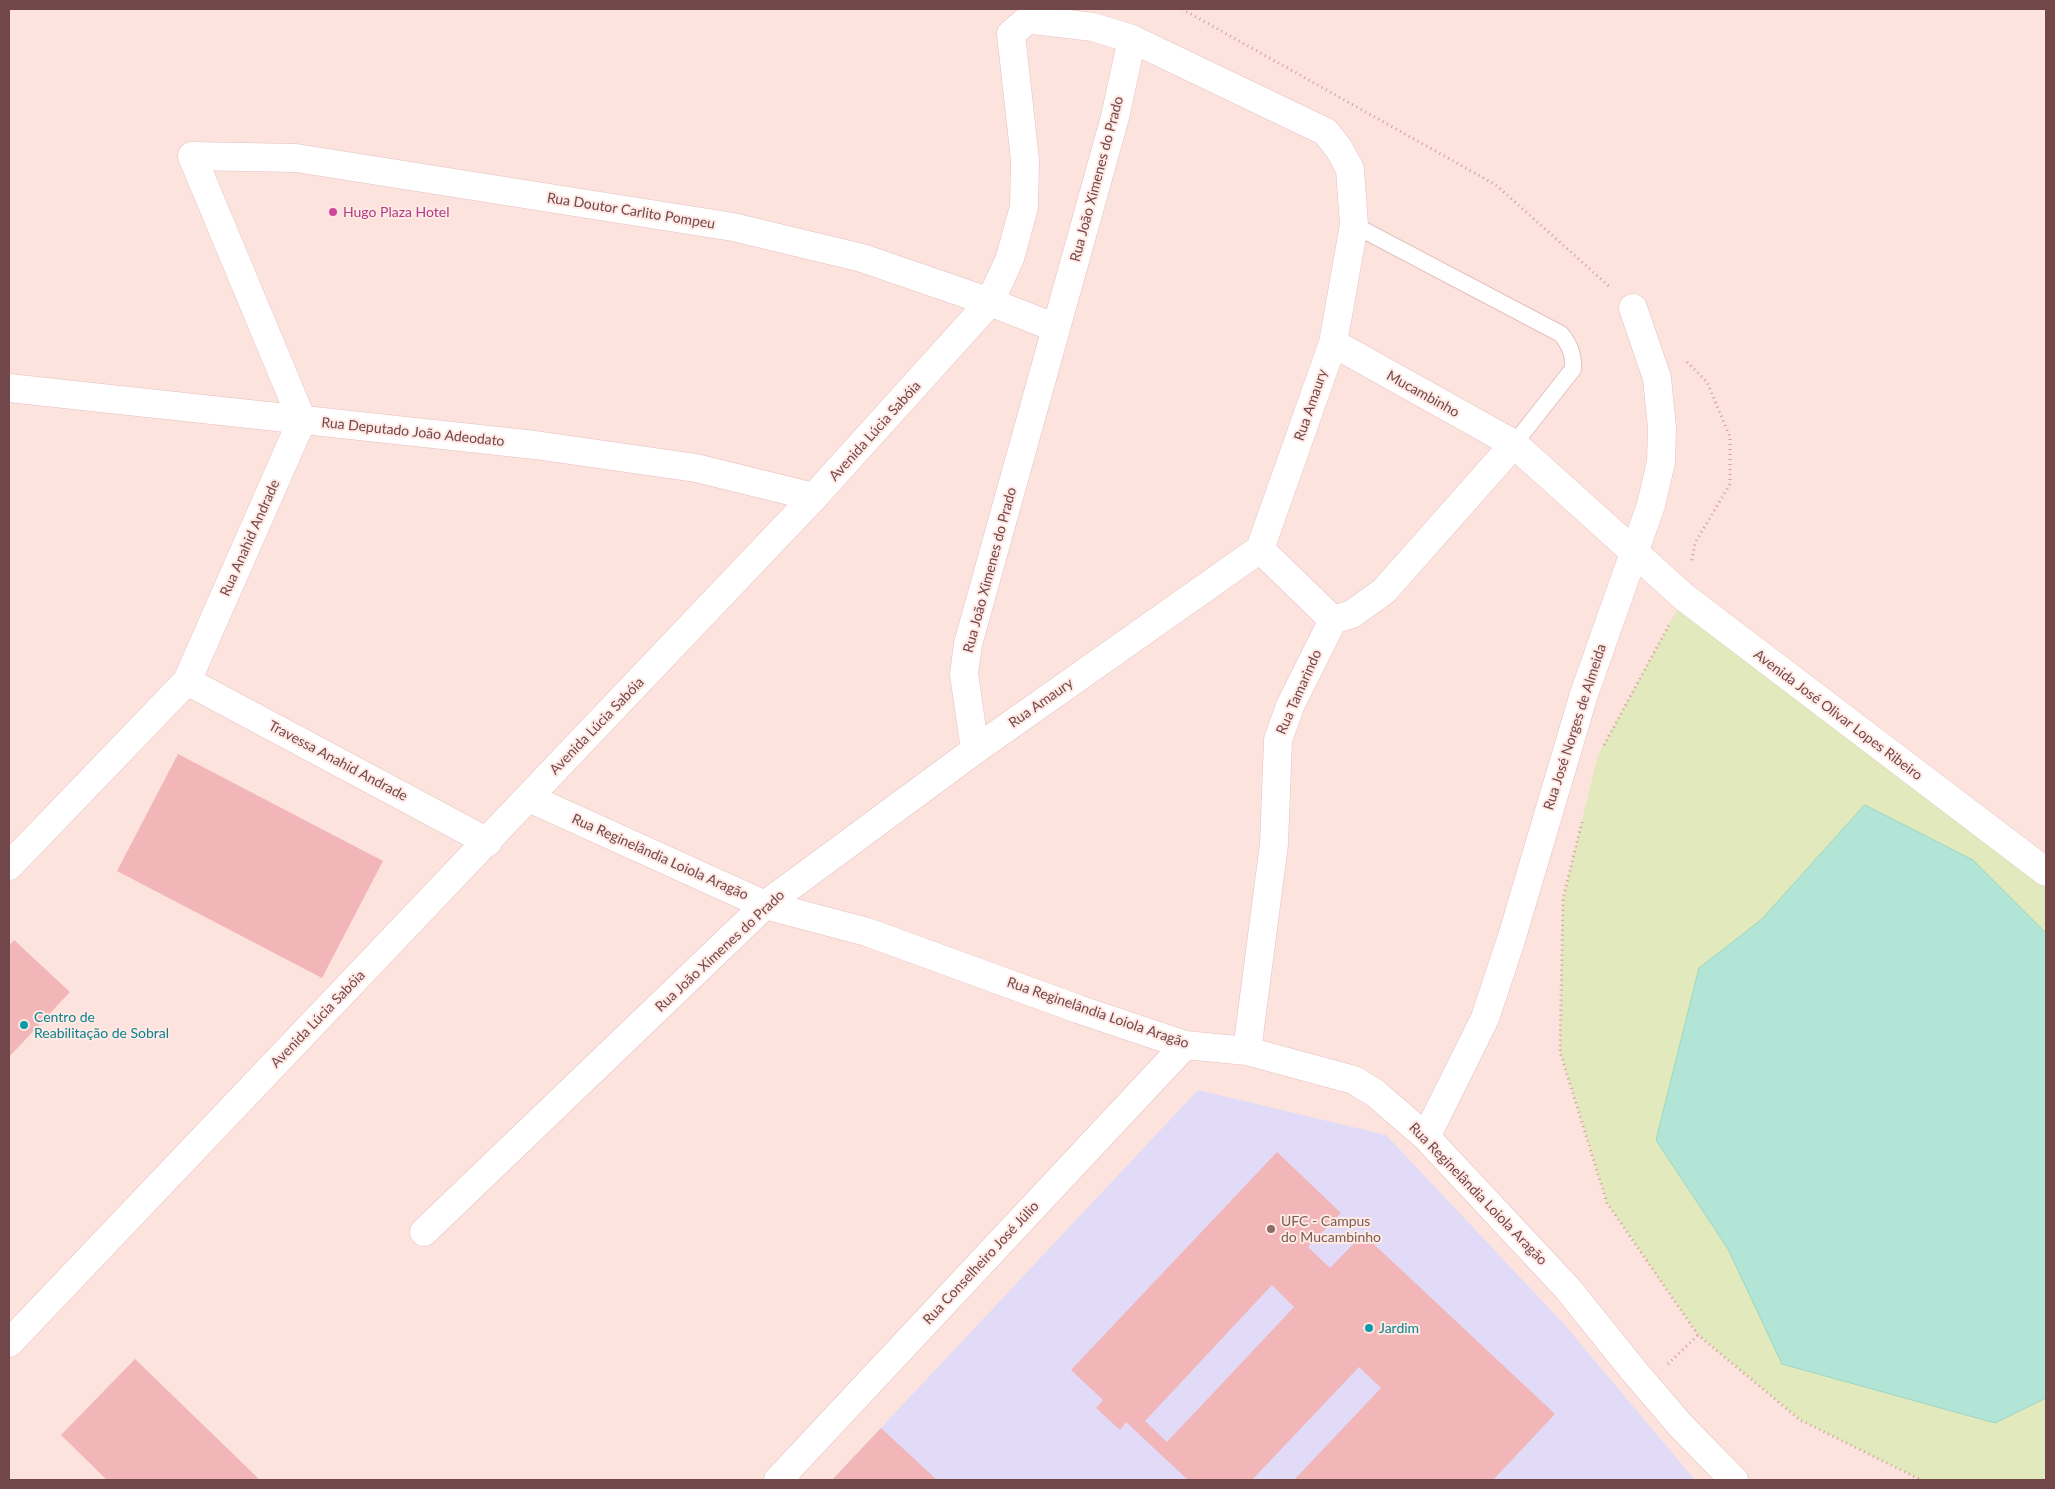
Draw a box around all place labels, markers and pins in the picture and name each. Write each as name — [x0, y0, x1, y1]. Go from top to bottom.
place label: Hugo Plaza Hotel — [343, 204, 450, 220]
marker: Hugo Plaza Hotel — [327, 206, 339, 218]
place label: Centro de Reabilitação de Sobral — [34, 1009, 169, 1042]
marker: Centro de Reabilitação de Sobral — [18, 1019, 30, 1031]
place label: UFC - Campus do Mucambinho — [1281, 1213, 1381, 1246]
marker: UFC - Campus do Mucambinho — [1265, 1223, 1277, 1235]
place label: Jardim — [1379, 1320, 1419, 1336]
marker: Jardim — [1363, 1322, 1375, 1334]

